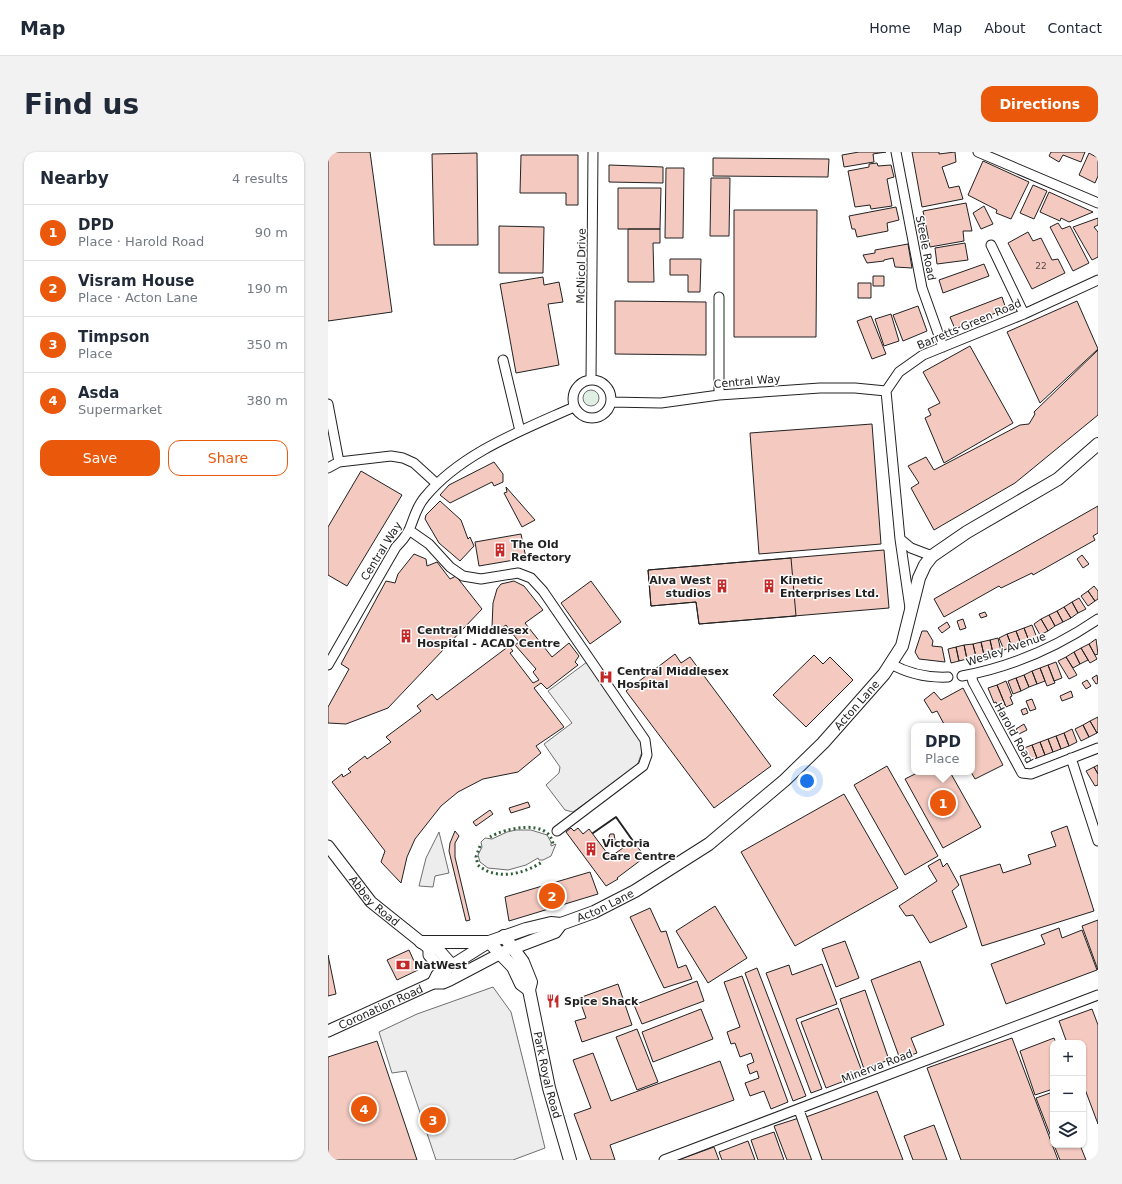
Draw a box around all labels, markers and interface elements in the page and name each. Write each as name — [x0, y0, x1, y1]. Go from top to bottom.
text: Map — [20, 17, 65, 39]
text: Home — [869, 20, 911, 36]
text: Map — [933, 20, 962, 36]
text: About — [984, 20, 1026, 36]
text: Contact — [1048, 20, 1102, 36]
button: Directions — [981, 86, 1098, 122]
text: Find us — [24, 88, 139, 121]
text: Nearby — [40, 168, 109, 188]
text: 4 results — [232, 171, 288, 186]
street label: Steele Road — [913, 215, 938, 282]
text: DPD — [78, 216, 114, 234]
text: 1 — [48, 225, 58, 240]
text: 90 m — [255, 225, 288, 240]
street label: McNicol Drive — [574, 228, 589, 304]
text: Place · Harold Road — [78, 234, 204, 249]
house number: 22 — [1035, 261, 1047, 271]
text: Visram House — [78, 272, 194, 290]
text: 2 — [48, 281, 58, 296]
text: 190 m — [246, 281, 288, 296]
text: Place · Acton Lane — [78, 290, 198, 305]
street label: Barretts Green Road — [915, 297, 1023, 352]
text: Timpson — [78, 328, 150, 346]
text: 3 — [48, 337, 58, 352]
text: 350 m — [246, 337, 288, 352]
text: Place — [78, 346, 113, 361]
street label: Central Way — [713, 372, 781, 391]
text: Asda — [78, 384, 119, 402]
text: 4 — [48, 393, 58, 408]
text: 380 m — [246, 393, 288, 408]
text: Supermarket — [78, 402, 162, 417]
button: Save — [40, 440, 160, 476]
button: Share — [168, 440, 288, 476]
street label: Central Way — [358, 519, 405, 583]
place label: The Old Refectory — [511, 538, 571, 564]
building icon: The Old Refectory — [492, 542, 508, 558]
place label: Alva West studios — [649, 574, 711, 600]
place label: Kinetic Enterprises Ltd. — [780, 574, 879, 600]
building icon: Alva West studios — [714, 578, 730, 594]
building icon: Kinetic Enterprises Ltd. — [761, 578, 777, 594]
place label: Central Middlesex Hospital - ACAD Centre — [417, 624, 560, 650]
building icon: Central Middlesex Hospital - ACAD Centre — [398, 628, 414, 644]
street label: Wesley Avenue — [965, 630, 1048, 669]
place label: Central Middlesex Hospital — [617, 665, 729, 691]
hospital icon: Central Middlesex Hospital — [598, 669, 614, 685]
street label: Acton Lane — [832, 678, 882, 733]
street label: Harold Road — [992, 701, 1036, 766]
popup — [911, 723, 975, 775]
text: DPD — [925, 733, 961, 751]
text: Place — [925, 751, 960, 766]
your location — [797, 771, 817, 791]
pin: 1 — [930, 788, 956, 818]
place label: Victoria Care Centre — [602, 837, 676, 863]
building icon: Victoria Care Centre — [583, 841, 599, 857]
street label: Abbey Road — [346, 873, 402, 929]
pin: 2 — [539, 881, 565, 911]
street label: Acton Lane — [575, 887, 636, 925]
bank icon: NatWest — [395, 957, 411, 973]
place label: NatWest — [414, 959, 467, 972]
street label: Coronation Road — [337, 982, 425, 1032]
restaurant icon: Spice Shack — [545, 993, 561, 1009]
place label: Spice Shack — [564, 995, 639, 1008]
street label: Park Royal Road — [531, 1031, 564, 1120]
map controls — [1050, 1040, 1086, 1148]
button: + — [1050, 1040, 1086, 1076]
street label: Minerva Road — [840, 1047, 915, 1086]
button: − — [1050, 1076, 1086, 1112]
pin: 4 — [351, 1094, 377, 1124]
pin: 3 — [420, 1105, 446, 1135]
button: layers — [1050, 1112, 1086, 1148]

